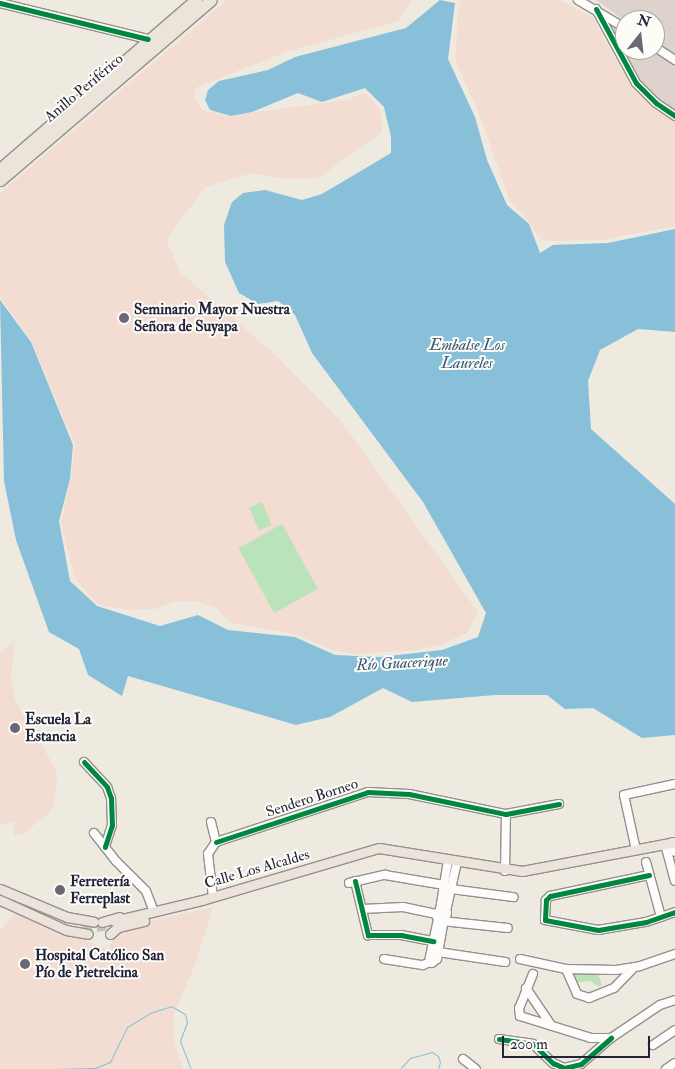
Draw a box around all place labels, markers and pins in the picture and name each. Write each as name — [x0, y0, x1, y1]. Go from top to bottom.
place label: Seminario Mayor Nuestra Señora de Suyapa — [134, 300, 290, 335]
marker: Seminario Mayor Nuestra Señora de Suyapa — [118, 312, 130, 324]
place label: Escuela La Estancia — [25, 710, 91, 745]
marker: Escuela La Estancia — [9, 722, 21, 734]
place label: Ferretería Ferreplast — [70, 872, 130, 907]
marker: Ferretería Ferreplast — [54, 884, 66, 896]
place label: Hospital Católico San Pío de Pietrelcina — [35, 946, 164, 981]
marker: Hospital Católico San Pío de Pietrelcina — [19, 958, 31, 970]

